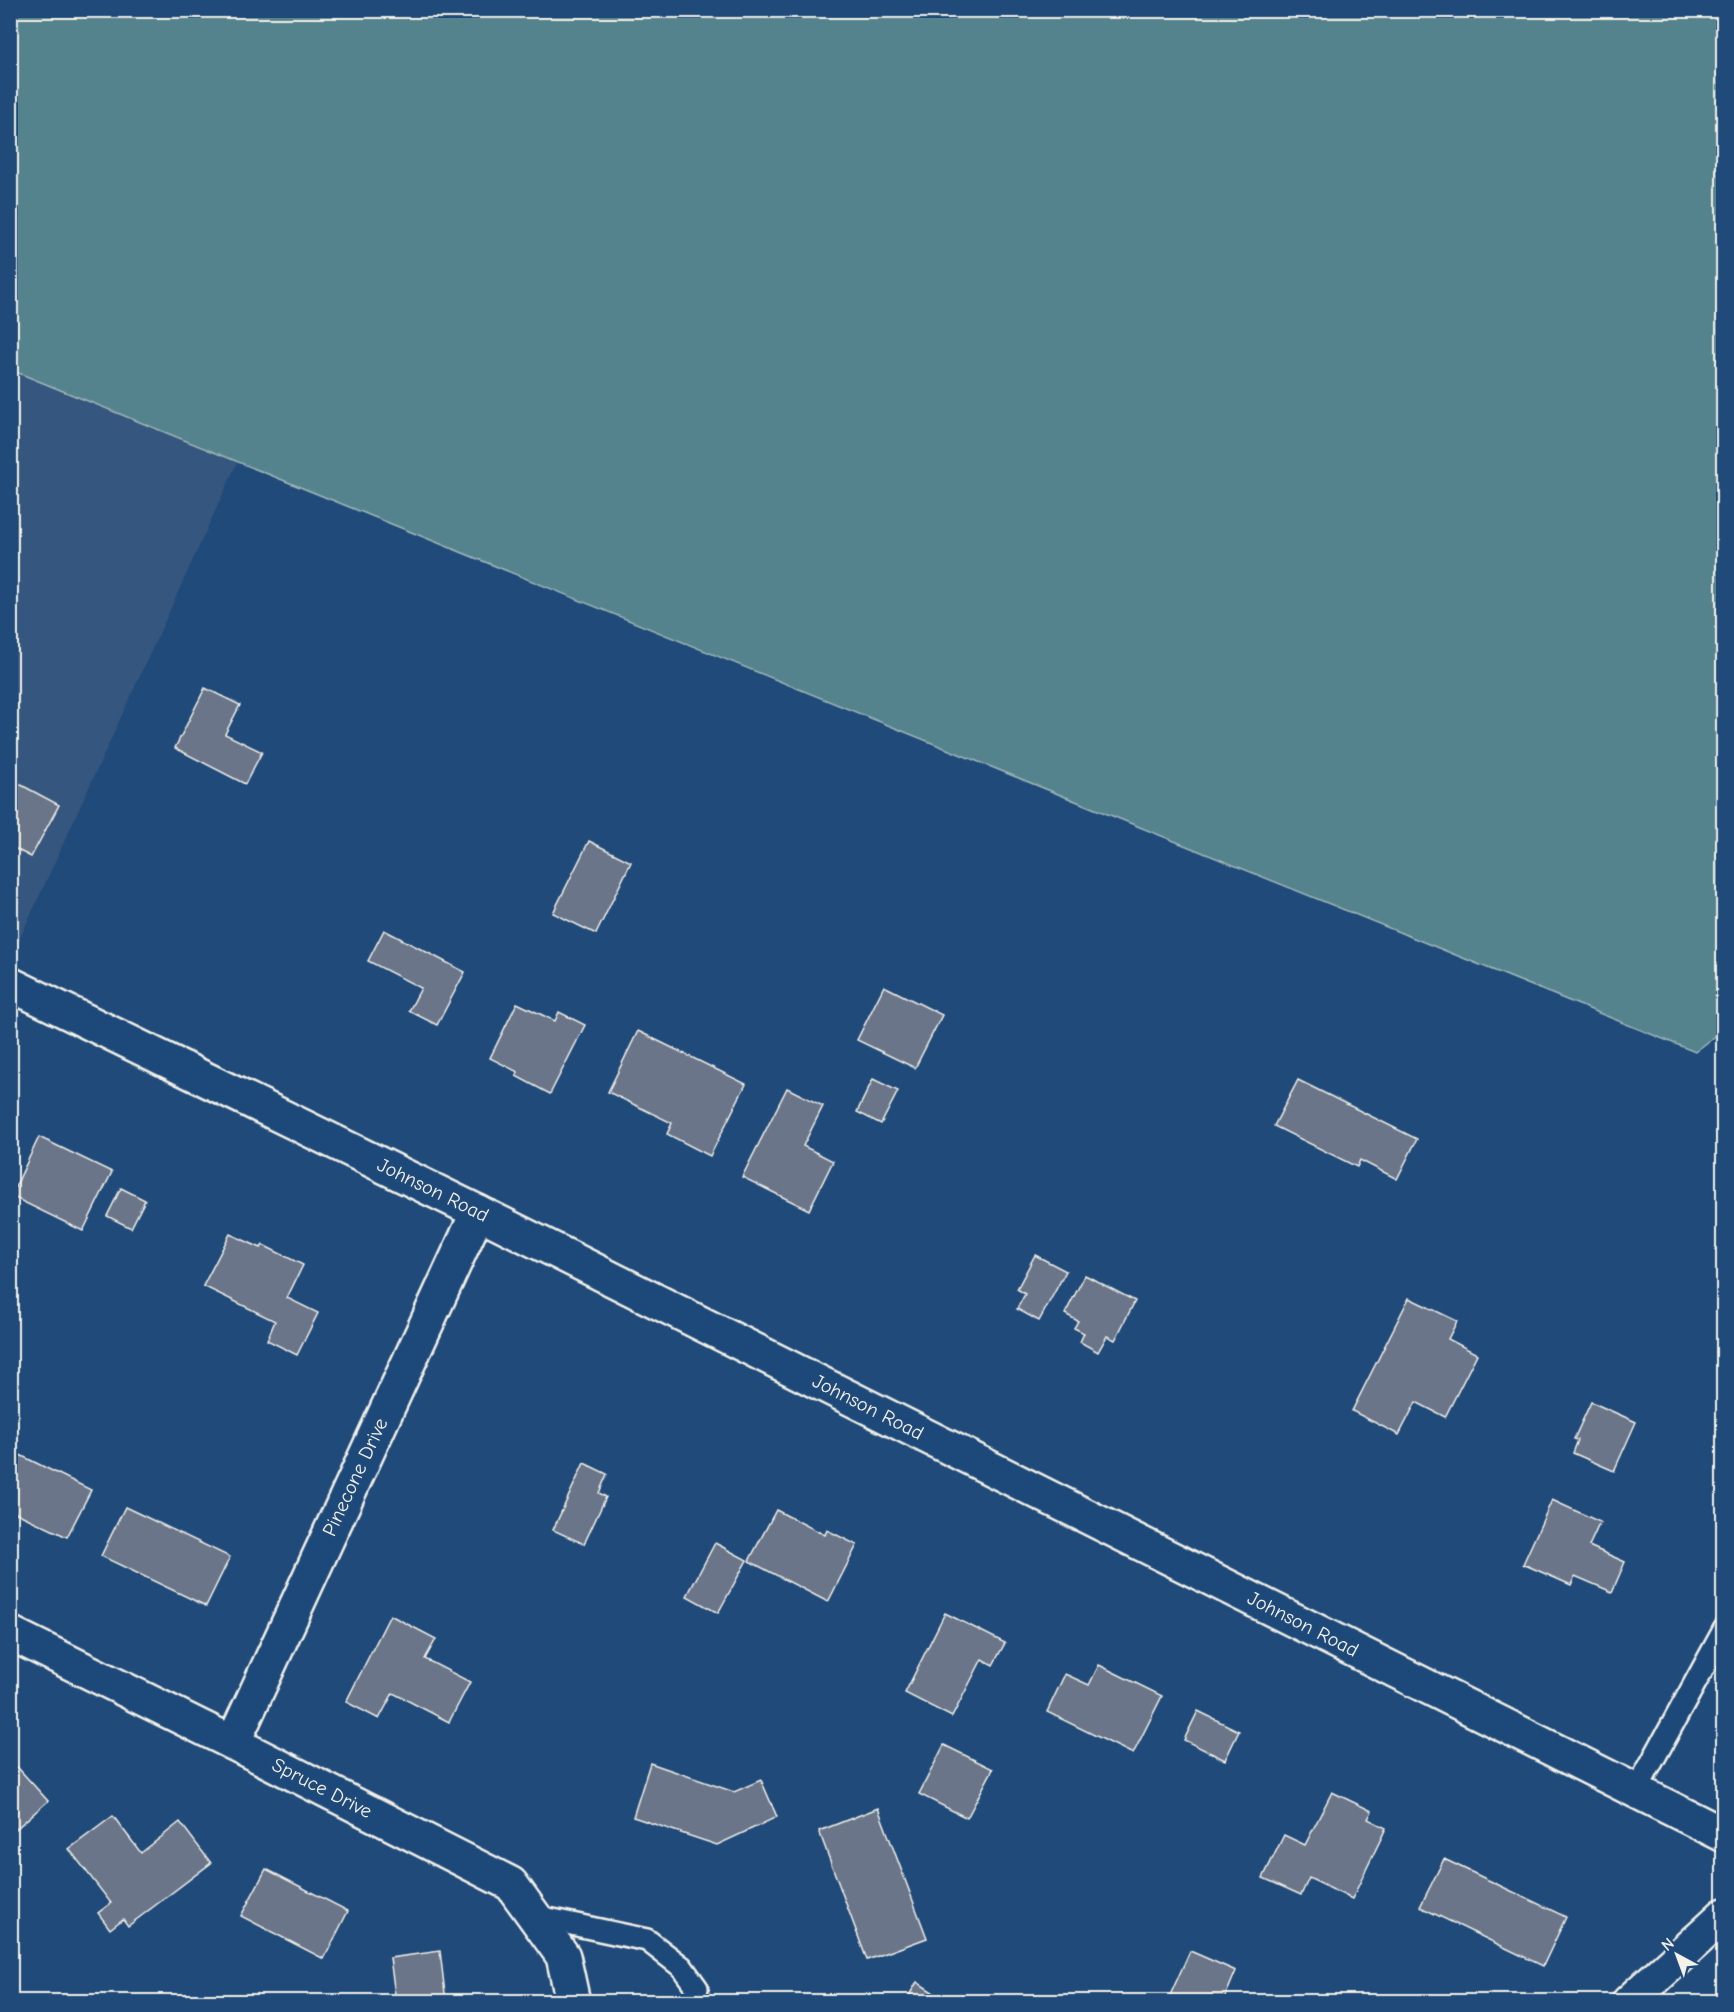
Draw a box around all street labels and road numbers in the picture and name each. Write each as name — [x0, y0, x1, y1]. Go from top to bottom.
street label: Johnson Road — [373, 1153, 493, 1227]
street label: Johnson Road — [809, 1369, 927, 1445]
street label: Pinecone Drive — [318, 1414, 392, 1540]
street label: Johnson Road — [1244, 1586, 1362, 1662]
street label: Spruce Drive — [268, 1753, 376, 1823]

